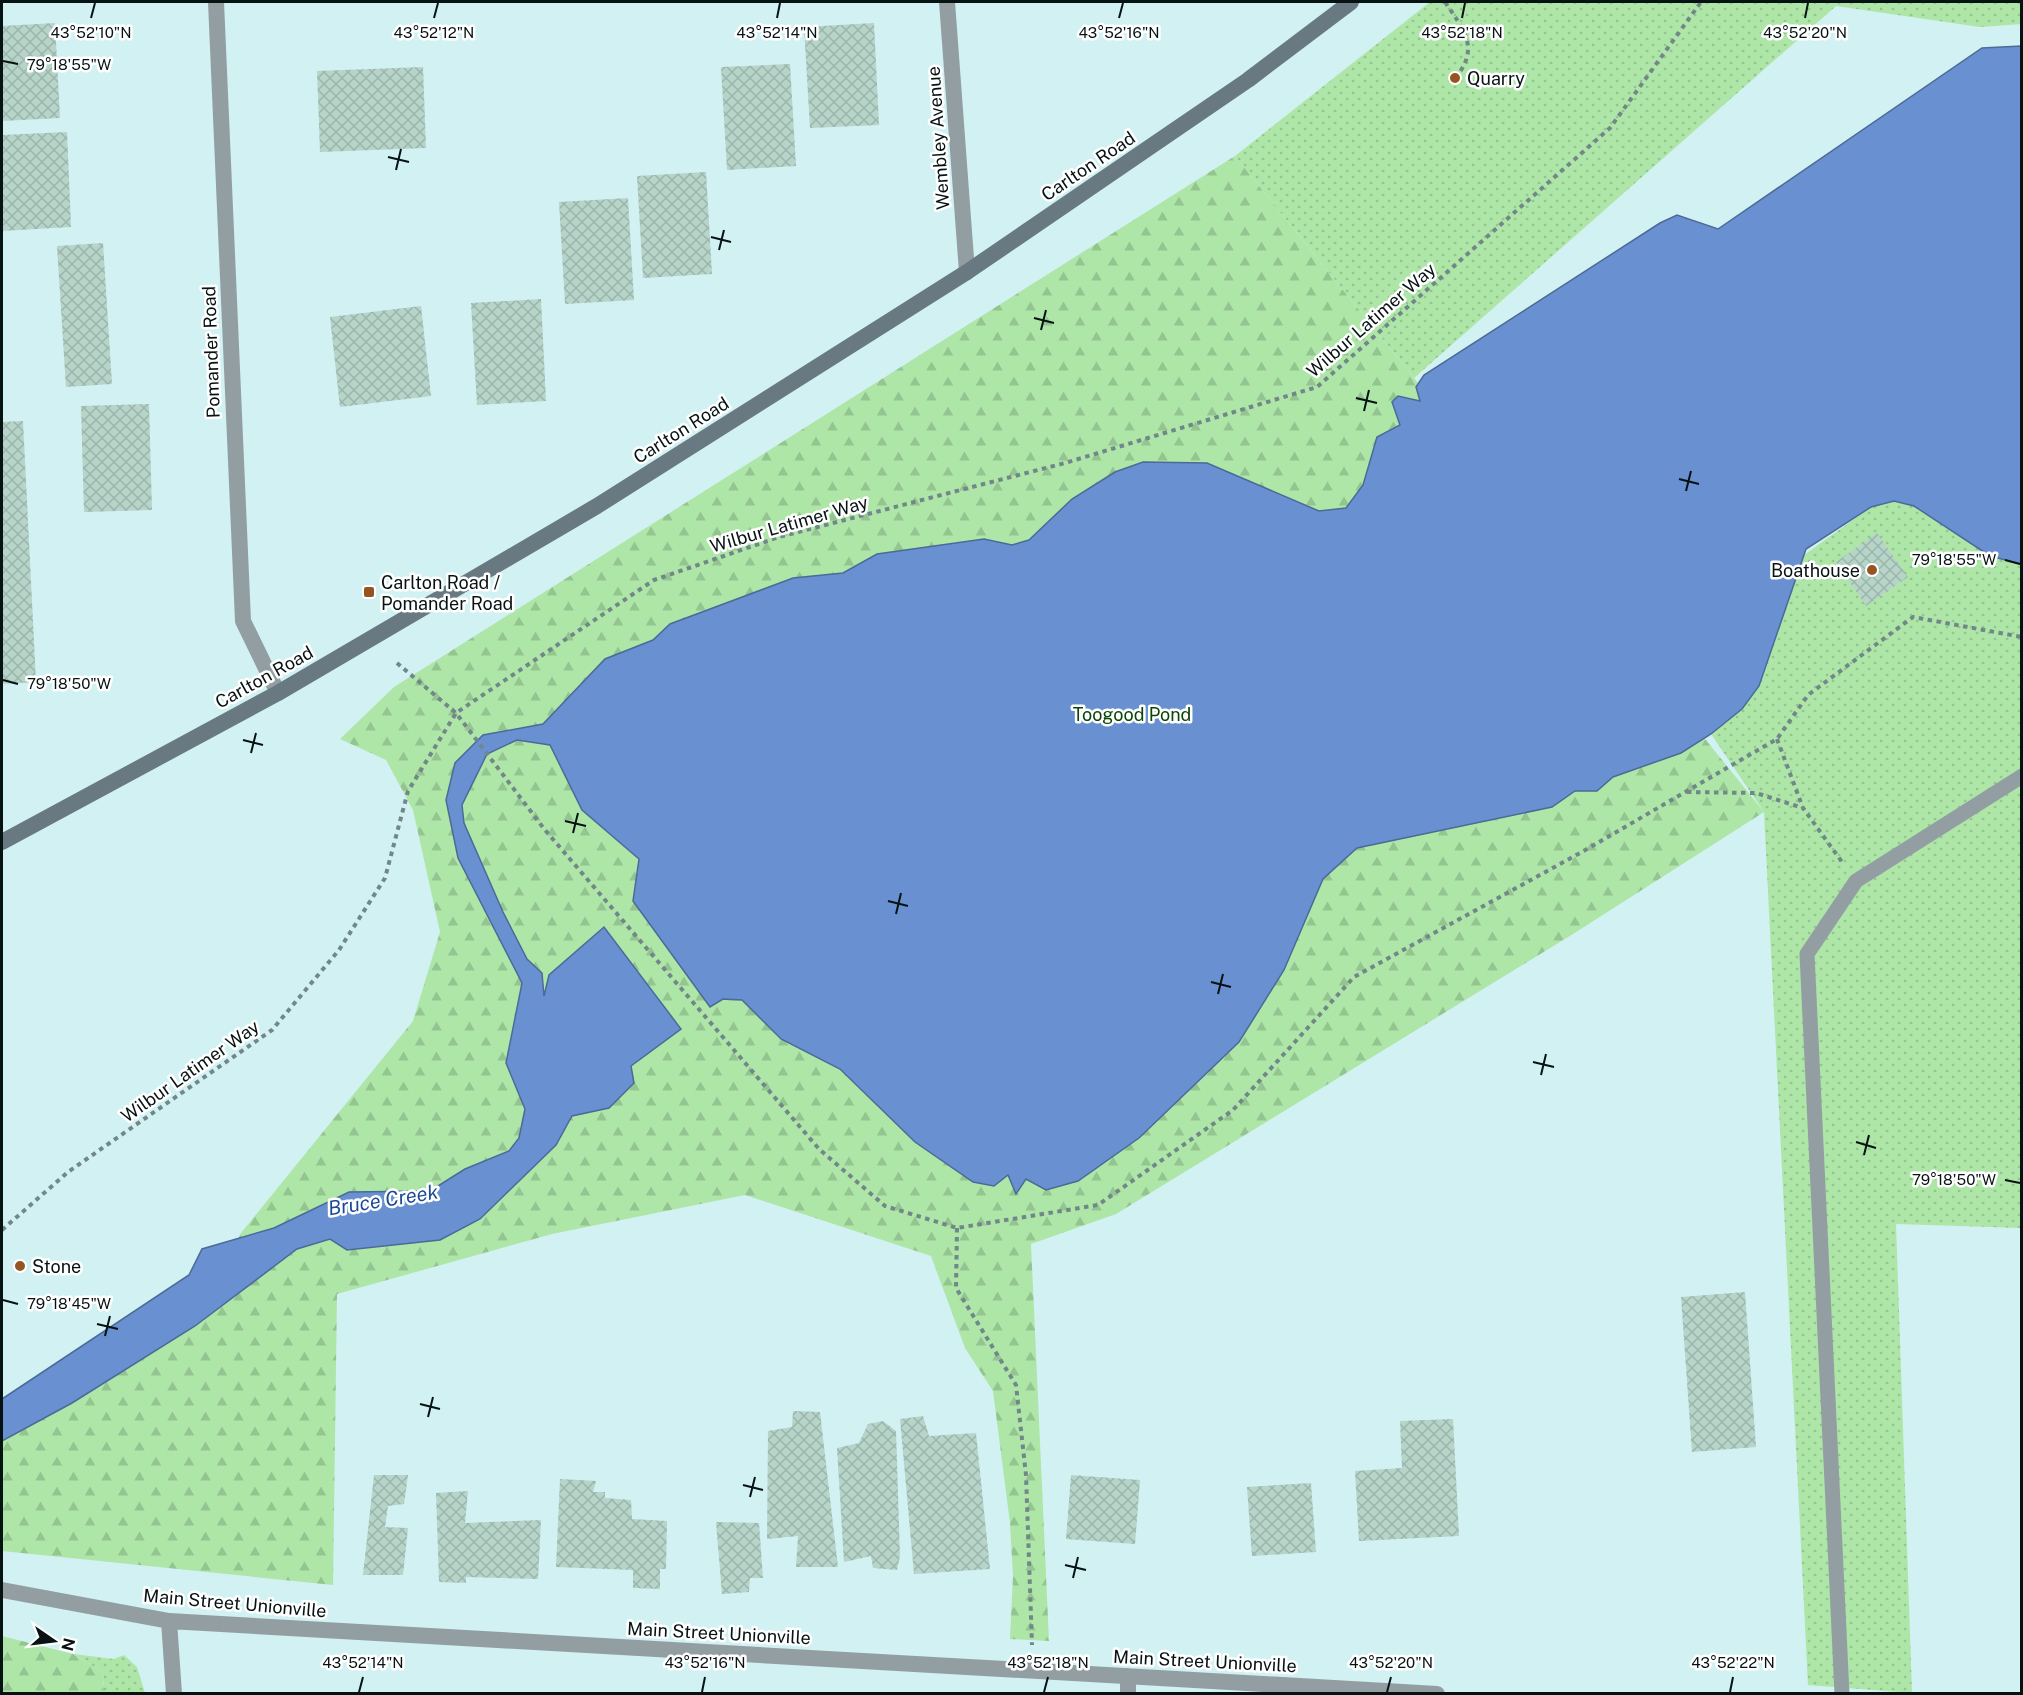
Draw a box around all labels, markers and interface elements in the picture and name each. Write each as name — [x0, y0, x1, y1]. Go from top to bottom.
text: 43°52'10"N — [50, 24, 132, 41]
text: 43°52'12"N — [394, 24, 474, 41]
text: 43°52'14"N — [736, 24, 818, 41]
text: 43°52'16"N — [1078, 24, 1160, 41]
text: 43°52'18"N — [1421, 24, 1503, 41]
text: 43°52'20"N — [1763, 24, 1847, 41]
text: 79°18'55"W — [27, 56, 111, 73]
street label: Wembley Avenue — [923, 66, 953, 210]
place label: Quarry — [1467, 68, 1525, 89]
marker: Quarry — [1448, 71, 1462, 85]
street label: Carlton Road — [1037, 127, 1139, 205]
street label: Wilbur Latimer Way — [1302, 258, 1440, 382]
street label: Pomander Road — [198, 286, 224, 418]
street label: Carlton Road — [629, 392, 733, 468]
street label: Wilbur Latimer Way — [708, 491, 871, 557]
text: 79°18'55"W — [1912, 551, 1996, 568]
place label: Boathouse — [1771, 560, 1860, 581]
marker: Boathouse — [1865, 563, 1879, 577]
place label: Carlton Road / Pomander Road — [381, 572, 513, 614]
marker: Carlton Road / Pomander Road — [362, 585, 376, 599]
street label: Carlton Road — [212, 642, 316, 712]
text: 79°18'50"W — [27, 675, 111, 692]
park label: Toogood Pond — [1073, 704, 1191, 725]
street label: Wilbur Latimer Way — [117, 1015, 263, 1126]
text: 79°18'50"W — [1912, 1171, 1996, 1188]
water label: Bruce Creek — [326, 1179, 440, 1221]
place label: Stone — [32, 1256, 81, 1277]
marker: Stone — [13, 1259, 27, 1273]
text: 79°18'45"W — [27, 1295, 111, 1312]
street label: Main Street Unionville — [142, 1585, 328, 1621]
north arrow — [24, 1611, 84, 1671]
street label: Main Street Unionville — [627, 1618, 811, 1648]
text: N — [57, 1636, 79, 1653]
street label: Main Street Unionville — [1113, 1646, 1297, 1676]
text: 43°52'14"N — [322, 1654, 404, 1671]
text: 43°52'16"N — [664, 1654, 746, 1671]
text: 43°52'18"N — [1007, 1654, 1089, 1671]
text: 43°52'20"N — [1349, 1654, 1433, 1671]
text: 43°52'22"N — [1691, 1654, 1775, 1671]

